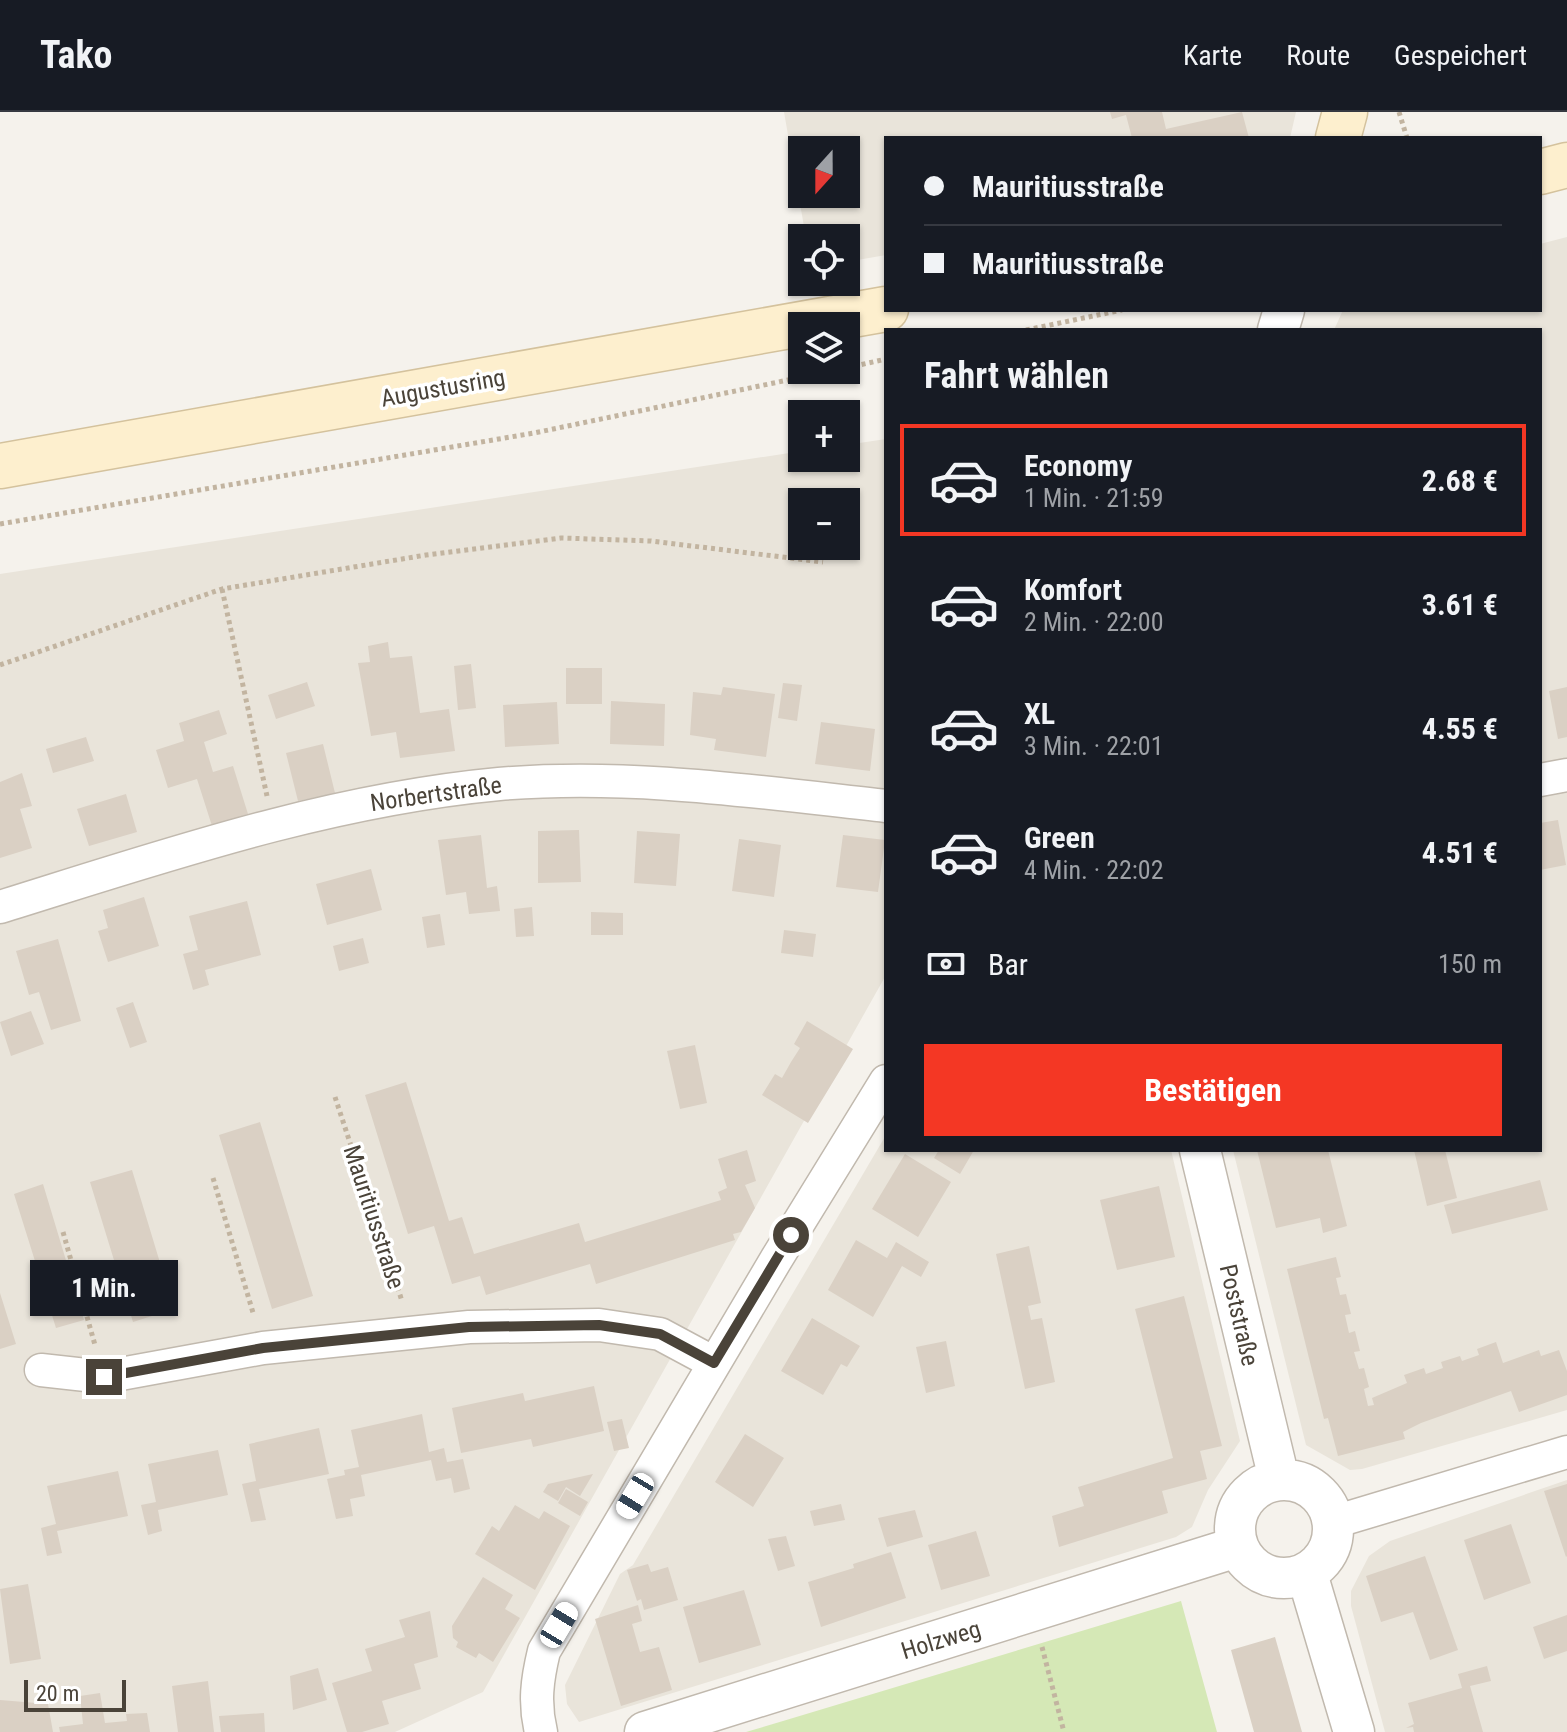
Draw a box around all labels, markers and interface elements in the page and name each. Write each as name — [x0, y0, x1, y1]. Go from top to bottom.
text: Tako — [40, 33, 113, 77]
text: Karte — [1183, 39, 1242, 72]
text: Route — [1286, 39, 1350, 72]
text: Gespeichert — [1394, 39, 1527, 72]
north arrow — [788, 136, 860, 208]
map controls — [788, 136, 860, 560]
text: Mauritiusstraße — [972, 169, 1164, 204]
button: locate — [788, 224, 860, 296]
text: Mauritiusstraße — [972, 246, 1164, 281]
button: layers — [788, 312, 860, 384]
text: Fahrt wählen — [924, 355, 1109, 397]
street label: Augustusring — [379, 363, 507, 413]
button: + — [788, 400, 860, 472]
icon: car — [928, 444, 1000, 516]
text: Economy — [1024, 448, 1132, 483]
text: 2.68 € — [1422, 463, 1498, 498]
text: 1 Min. · 21:59 — [1024, 483, 1164, 513]
button: − — [788, 488, 860, 560]
icon: car — [928, 568, 1000, 640]
text: Komfort — [1024, 572, 1122, 607]
text: 3.61 € — [1422, 587, 1498, 622]
text: 2 Min. · 22:00 — [1024, 607, 1164, 637]
icon: car — [928, 692, 1000, 764]
text: XL — [1024, 696, 1055, 731]
text: 4.55 € — [1422, 711, 1498, 746]
text: 3 Min. · 22:01 — [1024, 731, 1164, 761]
street label: Norbertstraße — [368, 771, 504, 817]
icon: car — [928, 816, 1000, 888]
text: Green — [1024, 820, 1095, 855]
text: 4.51 € — [1422, 835, 1498, 870]
text: 4 Min. · 22:02 — [1024, 855, 1164, 885]
icon: cash — [924, 942, 968, 986]
text: Bar — [988, 947, 1028, 982]
text: 150 m — [1438, 949, 1502, 979]
button: Bestätigen — [924, 1044, 1502, 1136]
street label: Mauritiusstraße — [338, 1142, 410, 1292]
route start — [773, 1217, 809, 1253]
callout: 1 Min. — [30, 1261, 178, 1317]
street label: Poststraße — [1214, 1261, 1264, 1369]
text: 1 Min. — [71, 1273, 137, 1303]
route end — [86, 1359, 122, 1395]
car — [612, 1469, 658, 1523]
car — [536, 1598, 582, 1652]
street label: Holzweg — [898, 1615, 984, 1665]
scale bar — [24, 1676, 126, 1712]
text: 20 m — [36, 1681, 79, 1706]

